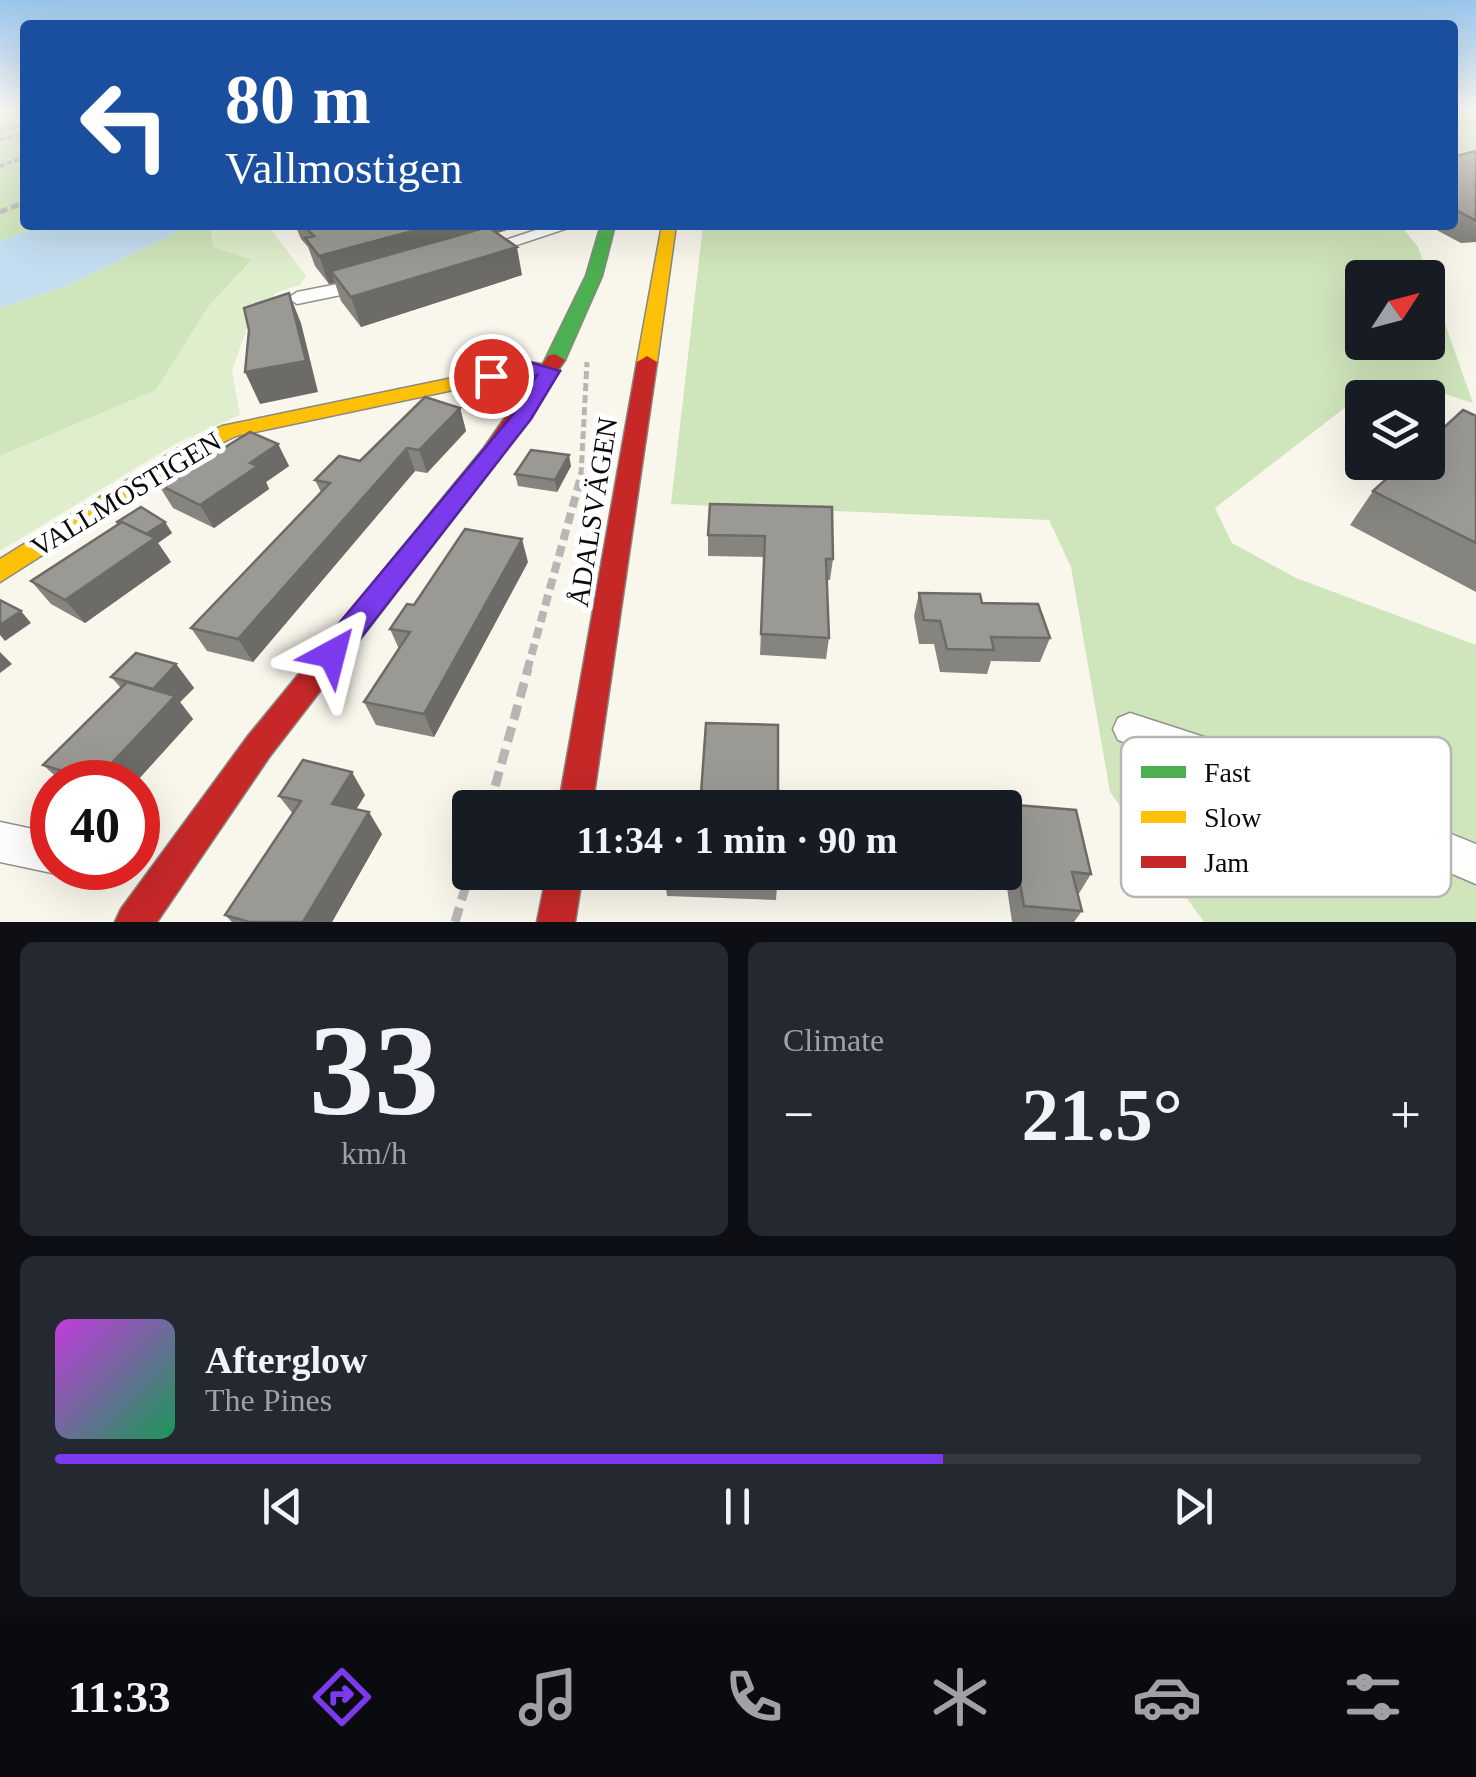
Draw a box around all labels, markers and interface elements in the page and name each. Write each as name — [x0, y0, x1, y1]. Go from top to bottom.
icon: left — [60, 60, 190, 190]
text: 80 m — [225, 61, 371, 138]
text: Vallmostigen — [225, 143, 462, 193]
north arrow — [1345, 260, 1445, 360]
map controls — [1345, 260, 1445, 480]
pin — [449, 334, 534, 419]
icon: arrive — [464, 349, 519, 404]
button: layers — [1345, 380, 1445, 480]
street label: ÅDALSVÄGEN — [563, 415, 623, 609]
street label: VALLMOSTIGEN — [26, 425, 226, 563]
position arrow — [280, 602, 384, 706]
legend — [1121, 737, 1451, 897]
text: Fast — [1204, 757, 1251, 788]
speed limit sign: 40 — [30, 760, 160, 890]
text: Slow — [1204, 802, 1262, 833]
text: 11:34 · 1 min · 90 m — [577, 819, 897, 861]
text: Jam — [1204, 847, 1249, 878]
text: 33 — [309, 998, 439, 1142]
text: Climate — [783, 1022, 884, 1058]
text: 21.5° — [1021, 1073, 1183, 1156]
text: − — [783, 1084, 814, 1145]
text: + — [1390, 1084, 1421, 1145]
text: km/h — [341, 1135, 407, 1171]
text: Afterglow — [205, 1339, 367, 1381]
text: The Pines — [205, 1382, 332, 1418]
icon: previous — [255, 1479, 310, 1534]
icon: pause — [710, 1479, 765, 1534]
icon: next — [1166, 1479, 1221, 1534]
icon: directions — [307, 1662, 377, 1732]
icon: music — [513, 1662, 583, 1732]
icon: phone — [719, 1662, 789, 1732]
icon: climate — [925, 1662, 995, 1732]
icon: car — [1132, 1662, 1202, 1732]
icon: filters — [1338, 1662, 1408, 1732]
text: 11:33 — [68, 1672, 171, 1722]

